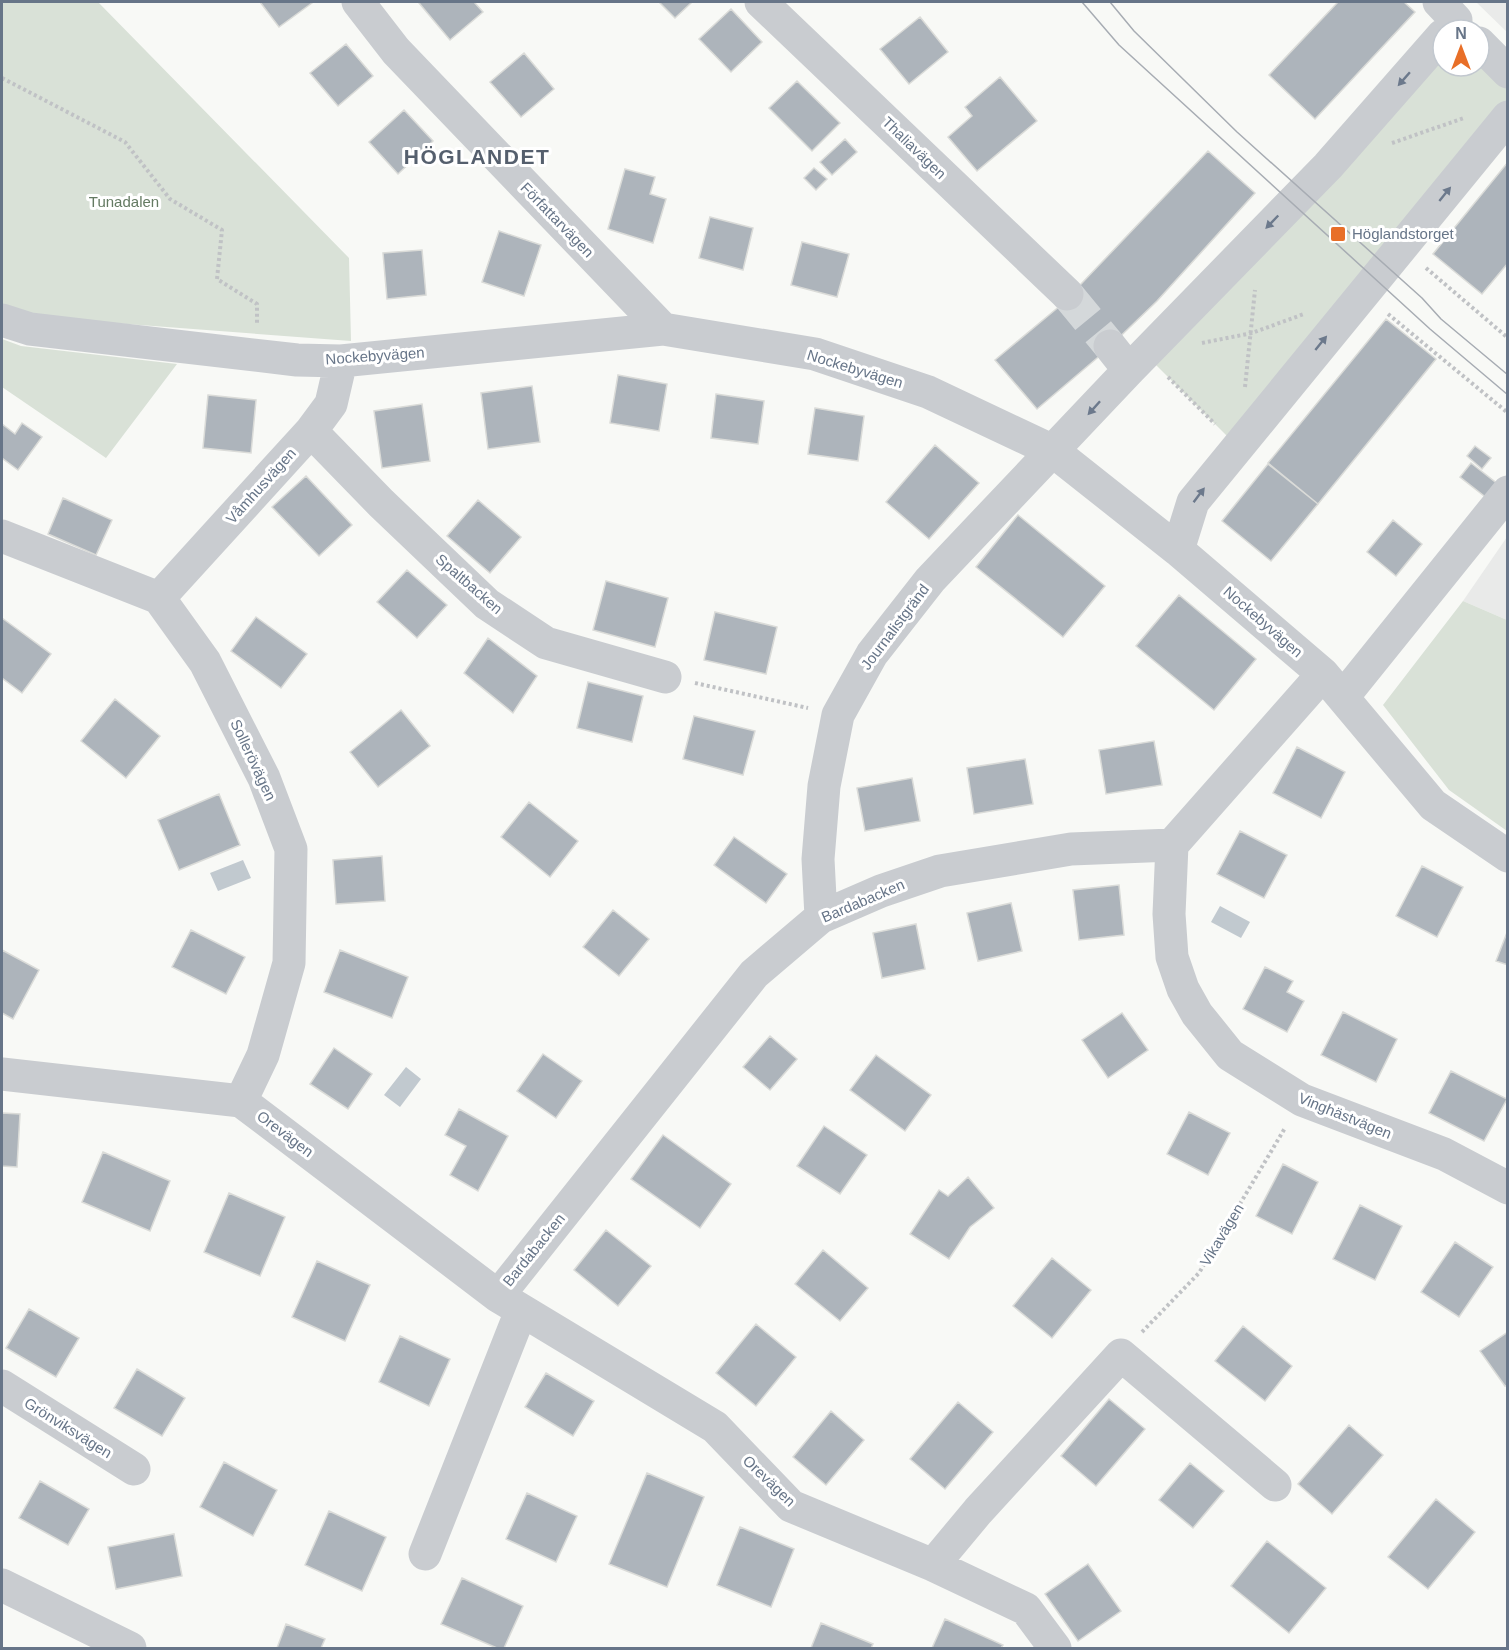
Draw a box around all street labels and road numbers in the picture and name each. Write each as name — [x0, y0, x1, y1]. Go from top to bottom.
street label: Thaliavägen — [879, 113, 950, 182]
street label: Författarvägen — [517, 179, 597, 261]
street label: Nockebyvägen — [325, 344, 425, 367]
street label: Nockebyvägen — [805, 346, 905, 391]
street label: Våmhusvägen — [222, 444, 299, 527]
street label: Spaltbacken — [433, 550, 506, 617]
street label: Journalistgränd — [857, 581, 932, 673]
street label: Nockebyvägen — [1220, 583, 1306, 661]
street label: Sollerövägen — [227, 717, 280, 803]
street label: Bardabacken — [819, 875, 907, 926]
street label: Vinghästvägen — [1296, 1089, 1394, 1142]
street label: Orevägen — [254, 1107, 317, 1160]
street label: Vikavägen — [1196, 1200, 1247, 1269]
street label: Bardabacken — [499, 1210, 568, 1289]
street label: Grönviksvägen — [21, 1394, 115, 1461]
street label: Orevägen — [740, 1452, 799, 1510]

